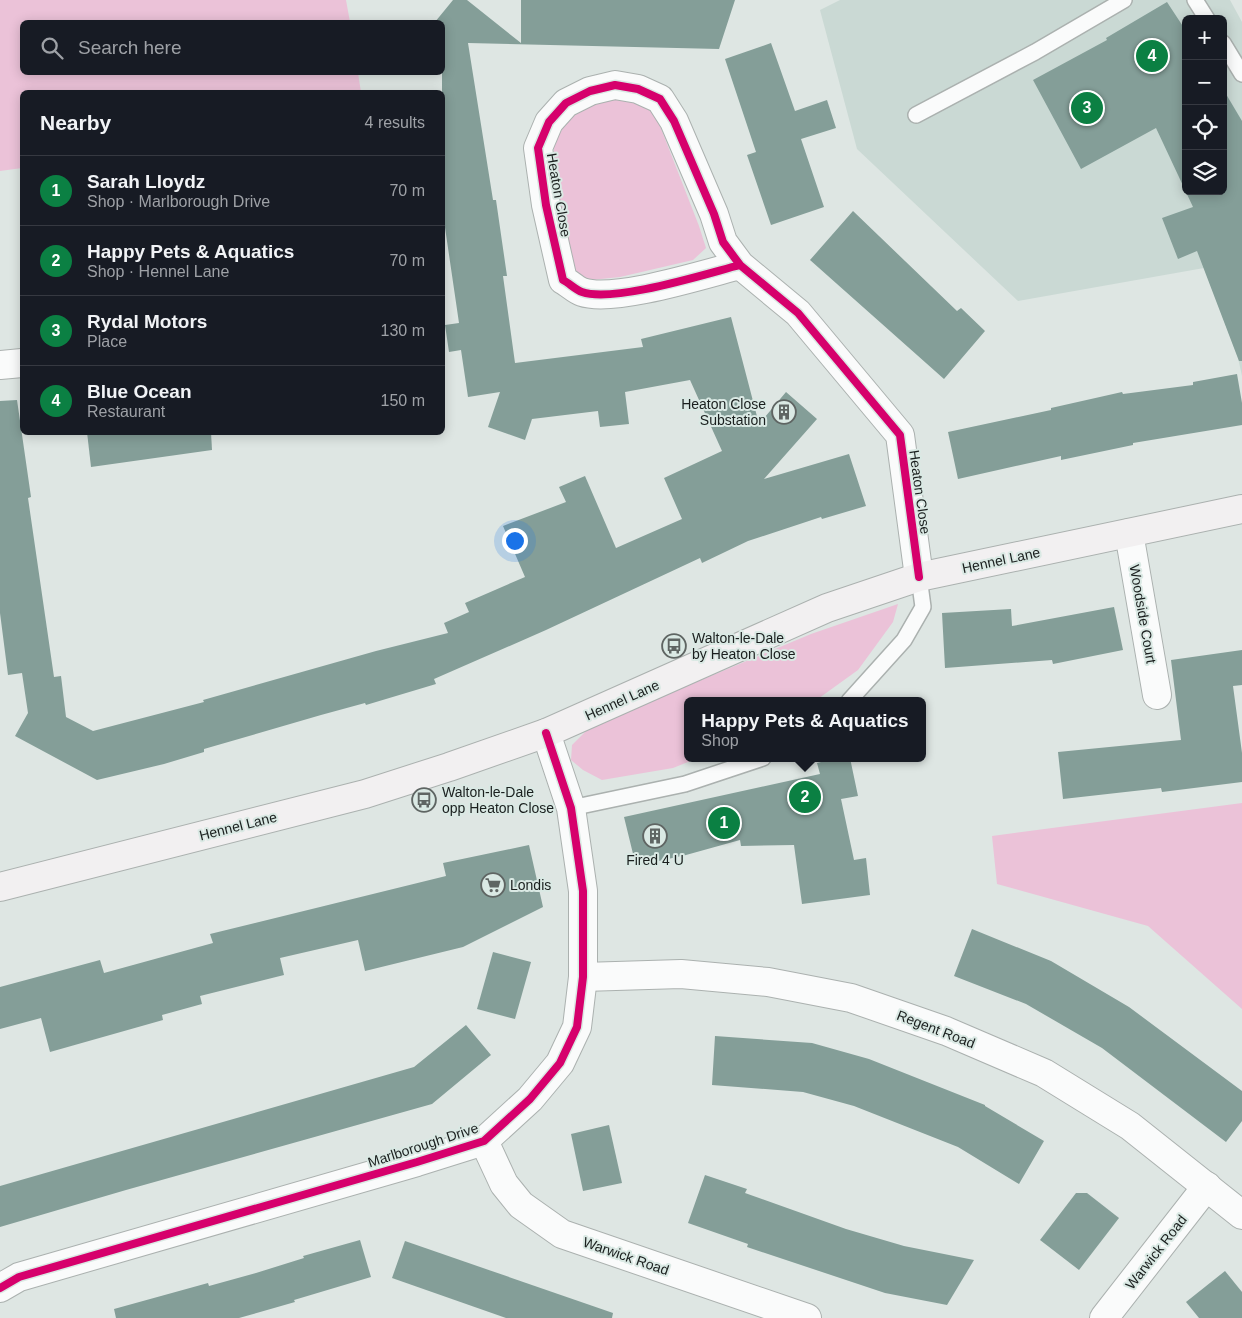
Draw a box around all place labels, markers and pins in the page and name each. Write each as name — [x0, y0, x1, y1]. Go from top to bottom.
pin: 4 — [1136, 37, 1168, 75]
pin: 3 — [1071, 89, 1103, 127]
place label: Heaton Close Substation — [681, 396, 766, 428]
building icon: Heaton Close Substation — [771, 399, 797, 425]
place label: Walton-le-Dale by Heaton Close — [692, 630, 796, 662]
bus stop icon: Walton-le-Dale by Heaton Close — [661, 633, 687, 659]
pin: 2 — [789, 778, 821, 816]
place label: Walton-le-Dale opp Heaton Close — [442, 784, 554, 816]
bus stop icon: Walton-le-Dale opp Heaton Close — [411, 787, 437, 813]
pin: 1 — [708, 804, 740, 842]
building icon: Fired 4 U — [642, 823, 668, 849]
place label: Fired 4 U — [626, 852, 684, 868]
supermarket icon: Londis — [480, 872, 506, 898]
place label: Londis — [510, 877, 551, 893]

